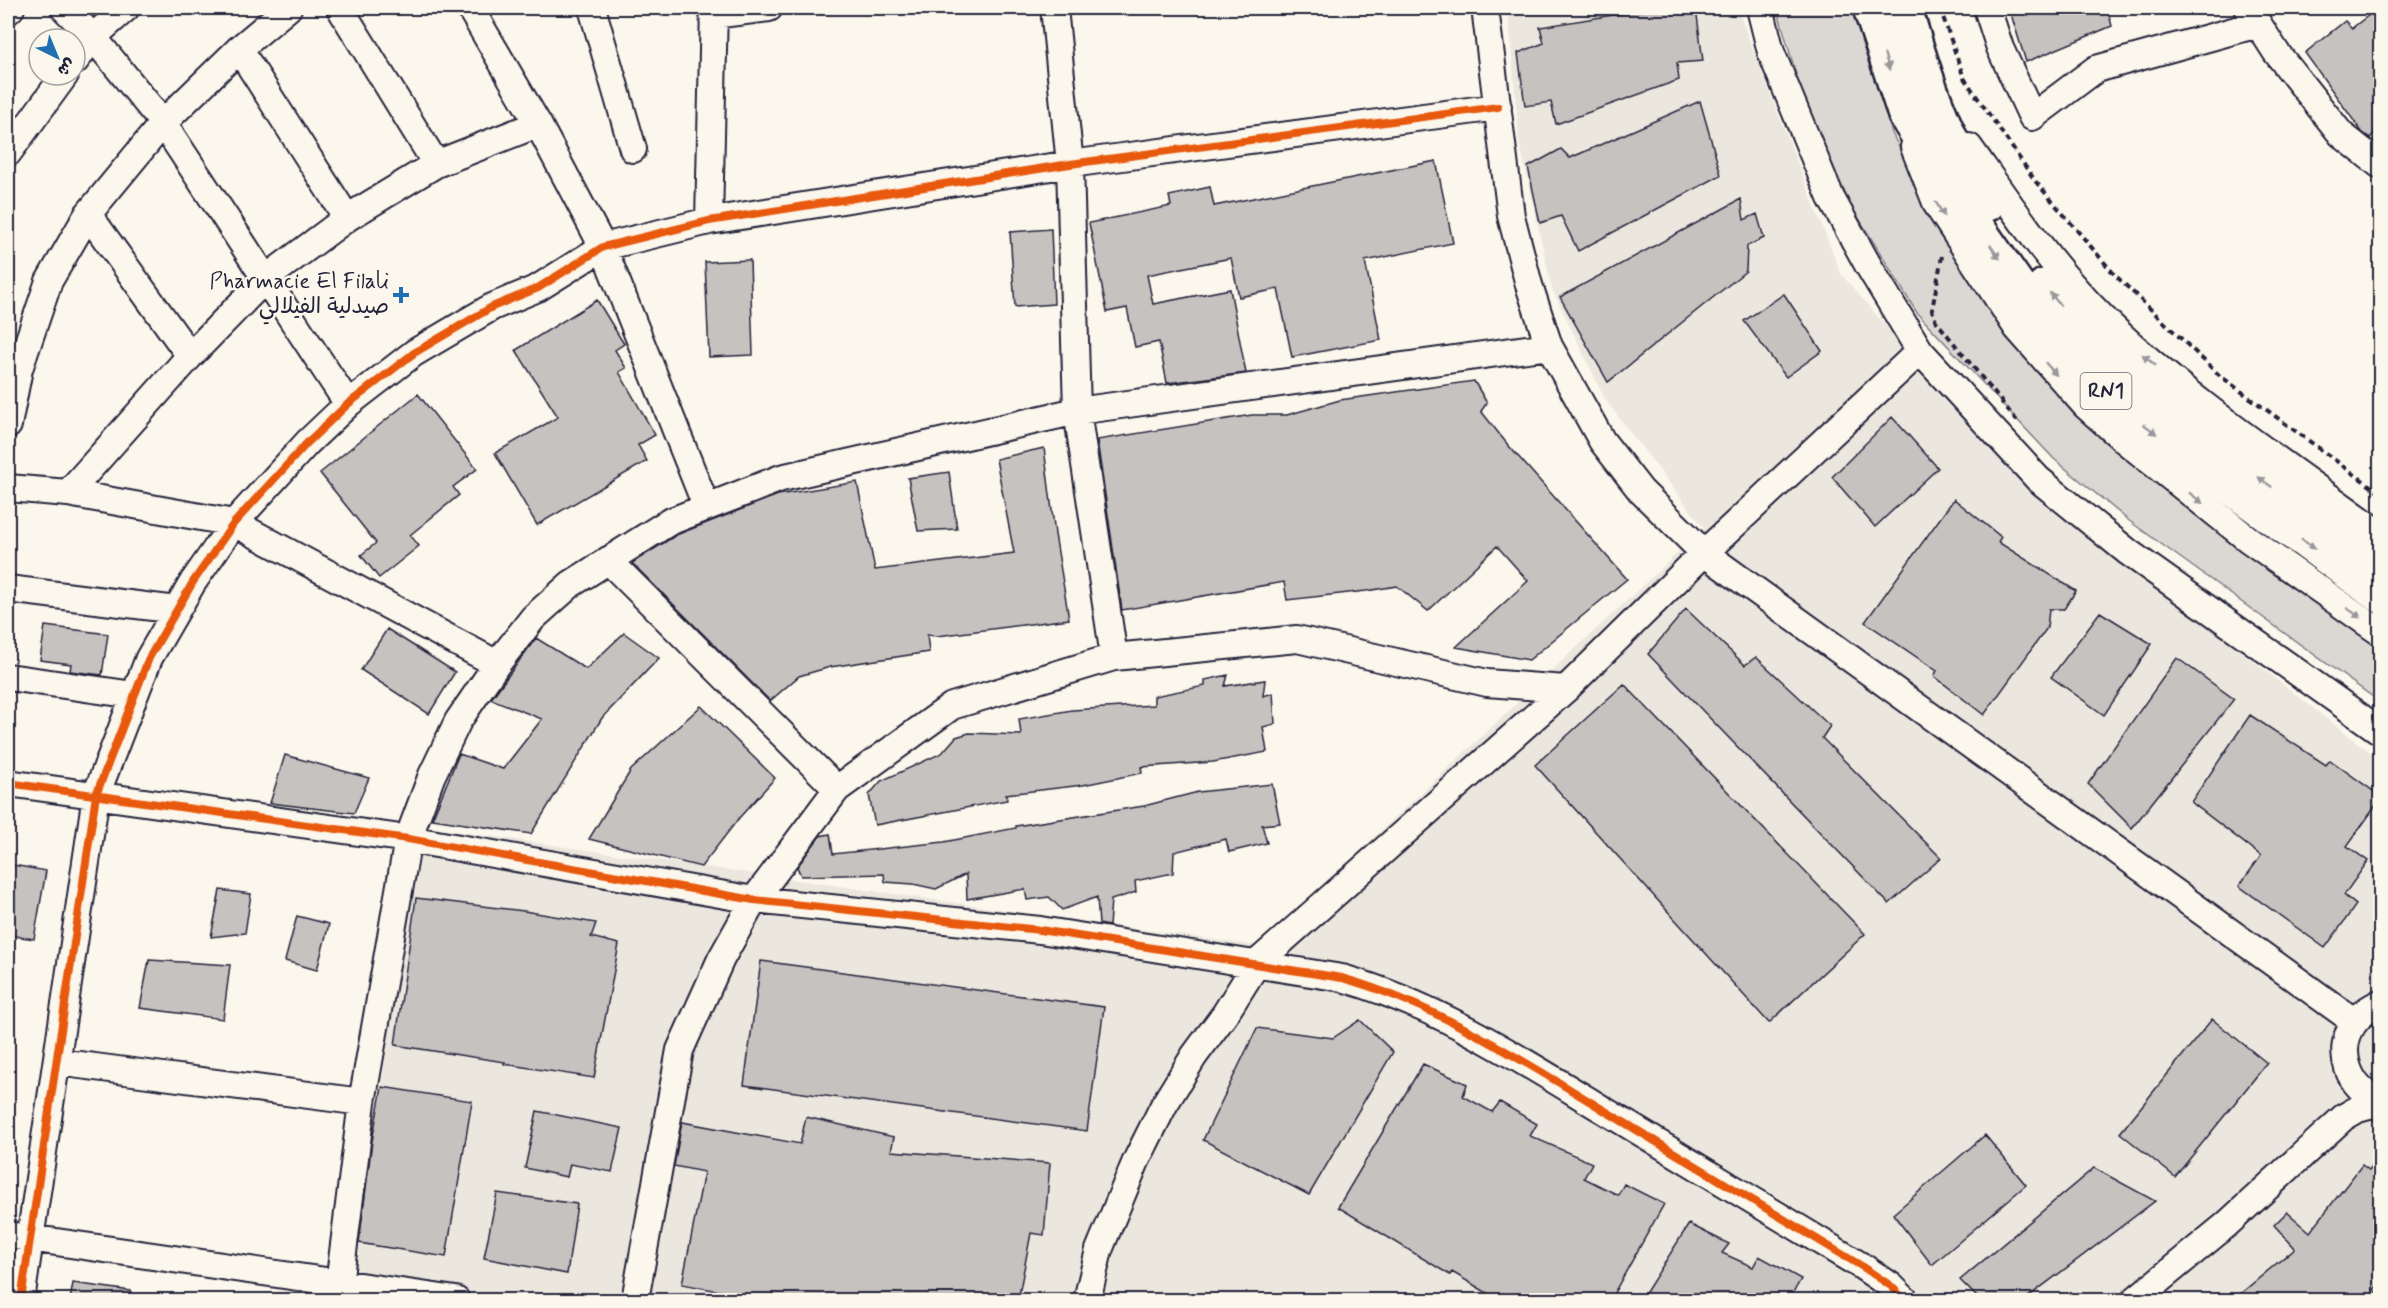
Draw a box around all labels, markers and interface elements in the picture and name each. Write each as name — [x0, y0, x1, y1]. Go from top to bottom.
north arrow — [27, 27, 87, 87]
text: ش — [53, 53, 80, 81]
one-way arrow — [1883, 53, 1892, 71]
one-way arrow — [1935, 201, 1945, 218]
one-way arrow — [1989, 243, 2001, 259]
place label: Pharmacie El Filali صيدلية الفيلالي — [210, 268, 389, 325]
marker: Pharmacie El Filali صيدلية الفيلالي — [394, 288, 408, 302]
one-way arrow — [2049, 292, 2062, 307]
one-way arrow — [2142, 354, 2157, 367]
one-way arrow — [2044, 361, 2058, 375]
road number: RN1 — [2080, 373, 2132, 409]
one-way arrow — [2142, 423, 2158, 436]
one-way arrow — [2257, 476, 2272, 488]
one-way arrow — [2189, 492, 2204, 504]
one-way arrow — [2299, 538, 2315, 550]
one-way arrow — [2346, 607, 2362, 618]

